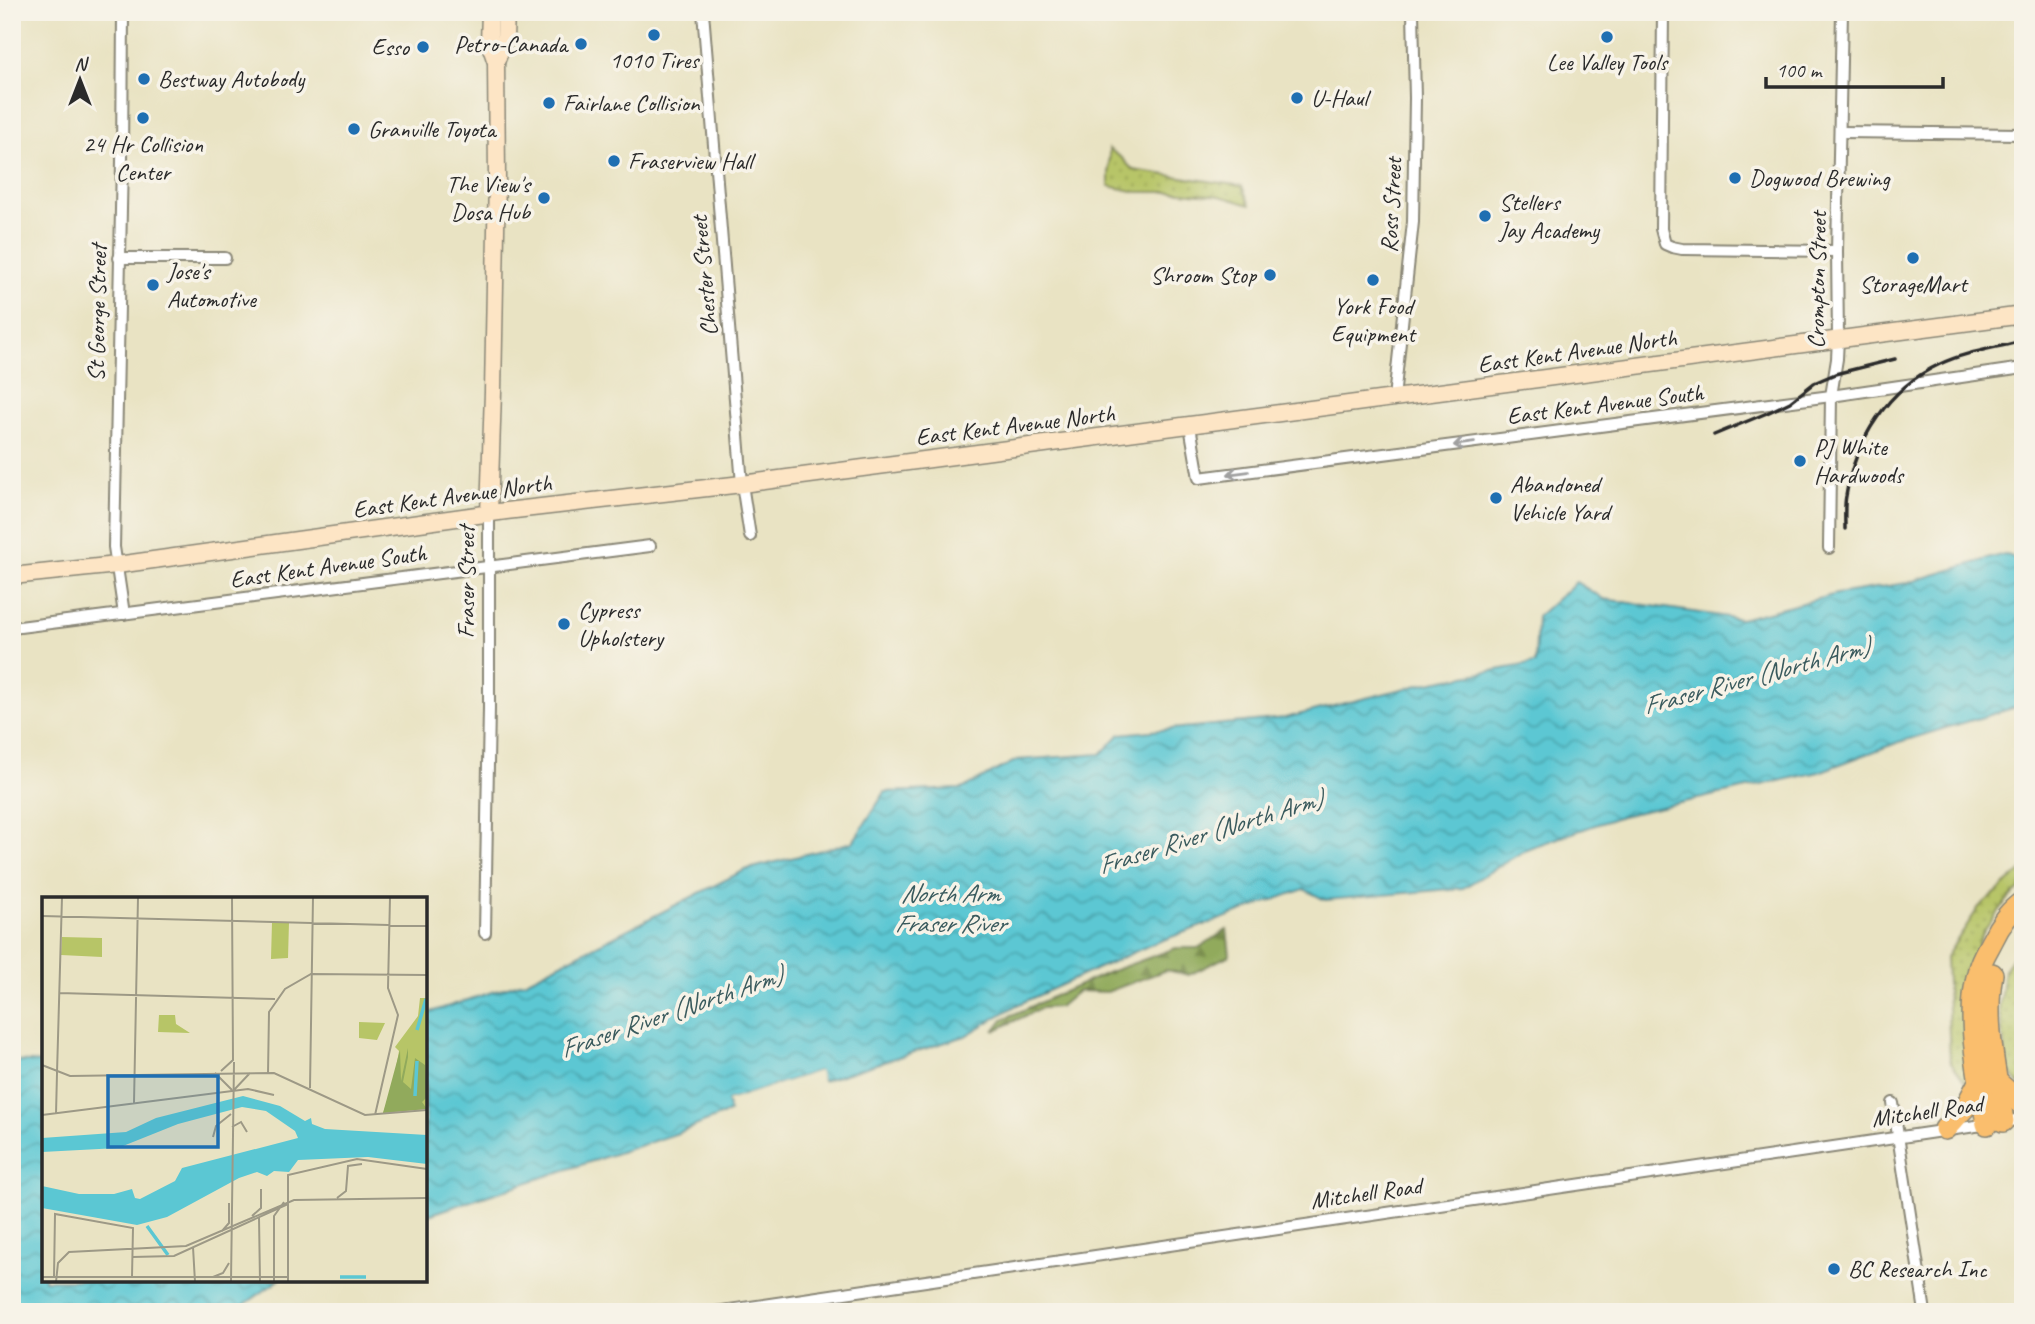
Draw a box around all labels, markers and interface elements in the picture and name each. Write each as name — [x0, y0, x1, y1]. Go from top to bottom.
marker: 1010 Tires — [646, 27, 662, 43]
place label: Petro-Canada — [454, 29, 569, 59]
marker: Lee Valley Tools — [1599, 29, 1615, 45]
place label: Esso — [371, 32, 411, 62]
marker: Petro-Canada — [573, 36, 589, 52]
marker: Esso — [415, 39, 431, 55]
place label: 1010 Tires — [609, 45, 700, 75]
north arrow — [46, 46, 116, 116]
scale bar — [1766, 46, 1942, 90]
place label: Lee Valley Tools — [1547, 47, 1669, 77]
text: N — [74, 52, 89, 76]
text: 100 m — [1776, 57, 1823, 83]
place label: Bestway Autobody — [158, 64, 306, 94]
marker: Bestway Autobody — [136, 71, 152, 87]
place label: U-Haul — [1311, 83, 1371, 113]
place label: Fairlane Collision — [563, 88, 701, 118]
marker: U-Haul — [1289, 90, 1305, 106]
marker: Fairlane Collision — [541, 95, 557, 111]
marker: 24 Hr Collision Center — [135, 110, 151, 126]
place label: Granville Toyota — [368, 114, 498, 144]
marker: Granville Toyota — [346, 121, 362, 137]
place label: 24 Hr Collision Center — [83, 129, 203, 187]
place label: Fraserview Hall — [628, 146, 756, 176]
marker: Fraserview Hall — [606, 153, 622, 169]
street label: Ross Street — [1374, 155, 1409, 253]
place label: Dogwood Brewing — [1749, 163, 1891, 193]
place label: The View's Dosa Hub — [446, 169, 533, 227]
marker: Dogwood Brewing — [1727, 170, 1743, 186]
place label: Stellers Jay Academy — [1498, 187, 1601, 245]
marker: The View's Dosa Hub — [536, 190, 552, 206]
marker: Stellers Jay Academy — [1477, 208, 1493, 224]
street label: Crompton Street — [1801, 209, 1833, 349]
street label: Chester Street — [684, 213, 724, 337]
street label: St George Street — [81, 241, 113, 382]
marker: StorageMart — [1905, 250, 1921, 266]
place label: Jose's Automotive — [166, 256, 258, 314]
place label: Shroom Stop — [1150, 260, 1258, 290]
marker: Shroom Stop — [1262, 267, 1278, 283]
place label: StorageMart — [1859, 269, 1969, 299]
marker: York Food Equipment — [1365, 272, 1381, 288]
marker: Jose's Automotive — [145, 277, 161, 293]
place label: York Food Equipment — [1331, 291, 1417, 349]
street label: East Kent Avenue North — [1476, 322, 1679, 380]
street label: East Kent Avenue South — [1505, 377, 1706, 431]
street label: East Kent Avenue North — [914, 398, 1117, 452]
place label: PJ White Hardwoods — [1814, 432, 1905, 490]
one-way arrow — [1453, 437, 1476, 450]
marker: PJ White Hardwoods — [1792, 453, 1808, 469]
street label: East Kent Avenue North — [351, 467, 554, 525]
one-way arrow — [1228, 467, 1250, 480]
place label: Abandoned Vehicle Yard — [1510, 469, 1613, 527]
marker: Abandoned Vehicle Yard — [1488, 490, 1504, 506]
street label: Fraser Street — [451, 523, 481, 638]
street label: East Kent Avenue South — [228, 537, 429, 595]
place label: Cypress Upholstery — [578, 595, 665, 653]
marker: Cypress Upholstery — [556, 616, 572, 632]
water label: Fraser River (North Arm) — [1639, 629, 1878, 722]
water label: Fraser River (North Arm) — [1094, 781, 1331, 882]
water label: North Arm Fraser River — [895, 877, 1009, 940]
inset map — [42, 897, 427, 1282]
water label: Fraser River (North Arm) — [556, 957, 791, 1065]
street label: Mitchell Road — [1869, 1088, 1988, 1134]
street label: Mitchell Road — [1308, 1170, 1427, 1216]
place label: BC Research Inc — [1848, 1254, 1988, 1284]
marker: BC Research Inc — [1826, 1261, 1842, 1277]

